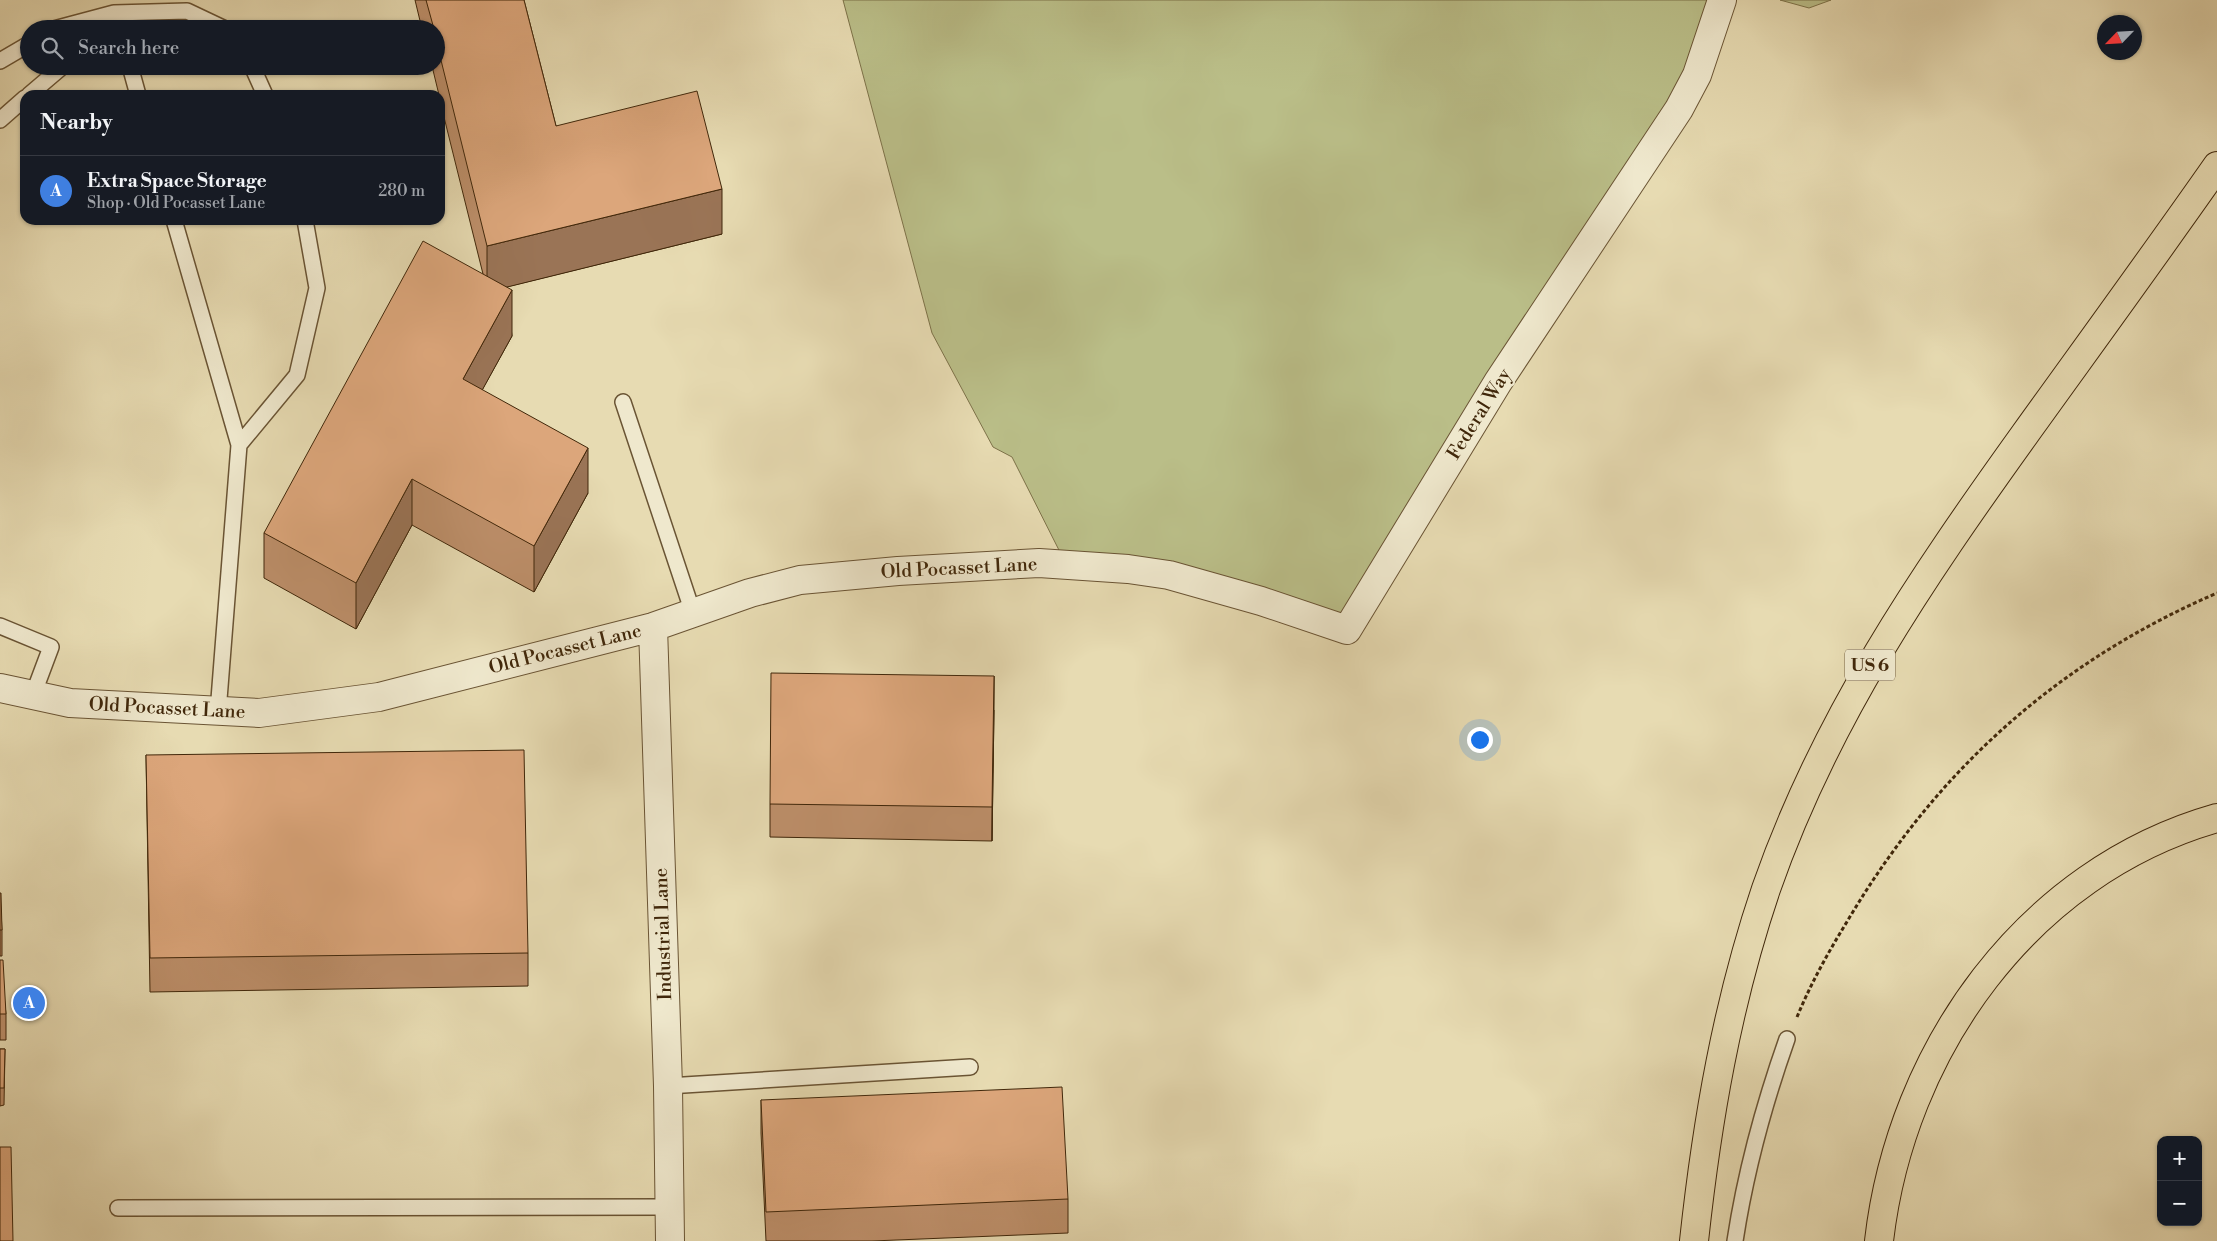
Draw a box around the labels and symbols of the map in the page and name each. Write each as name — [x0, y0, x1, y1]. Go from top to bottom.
north arrow — [2097, 15, 2142, 60]
street label: Federal Way — [1441, 363, 1517, 464]
street label: Old Pocasset Lane — [880, 552, 1038, 584]
street label: Old Pocasset Lane — [486, 618, 644, 680]
road number: US 6 — [1845, 650, 1895, 680]
street label: Old Pocasset Lane — [88, 692, 246, 724]
your location — [1467, 727, 1493, 753]
street label: Industrial Lane — [649, 867, 677, 1001]
pin: A — [13, 984, 45, 1022]

